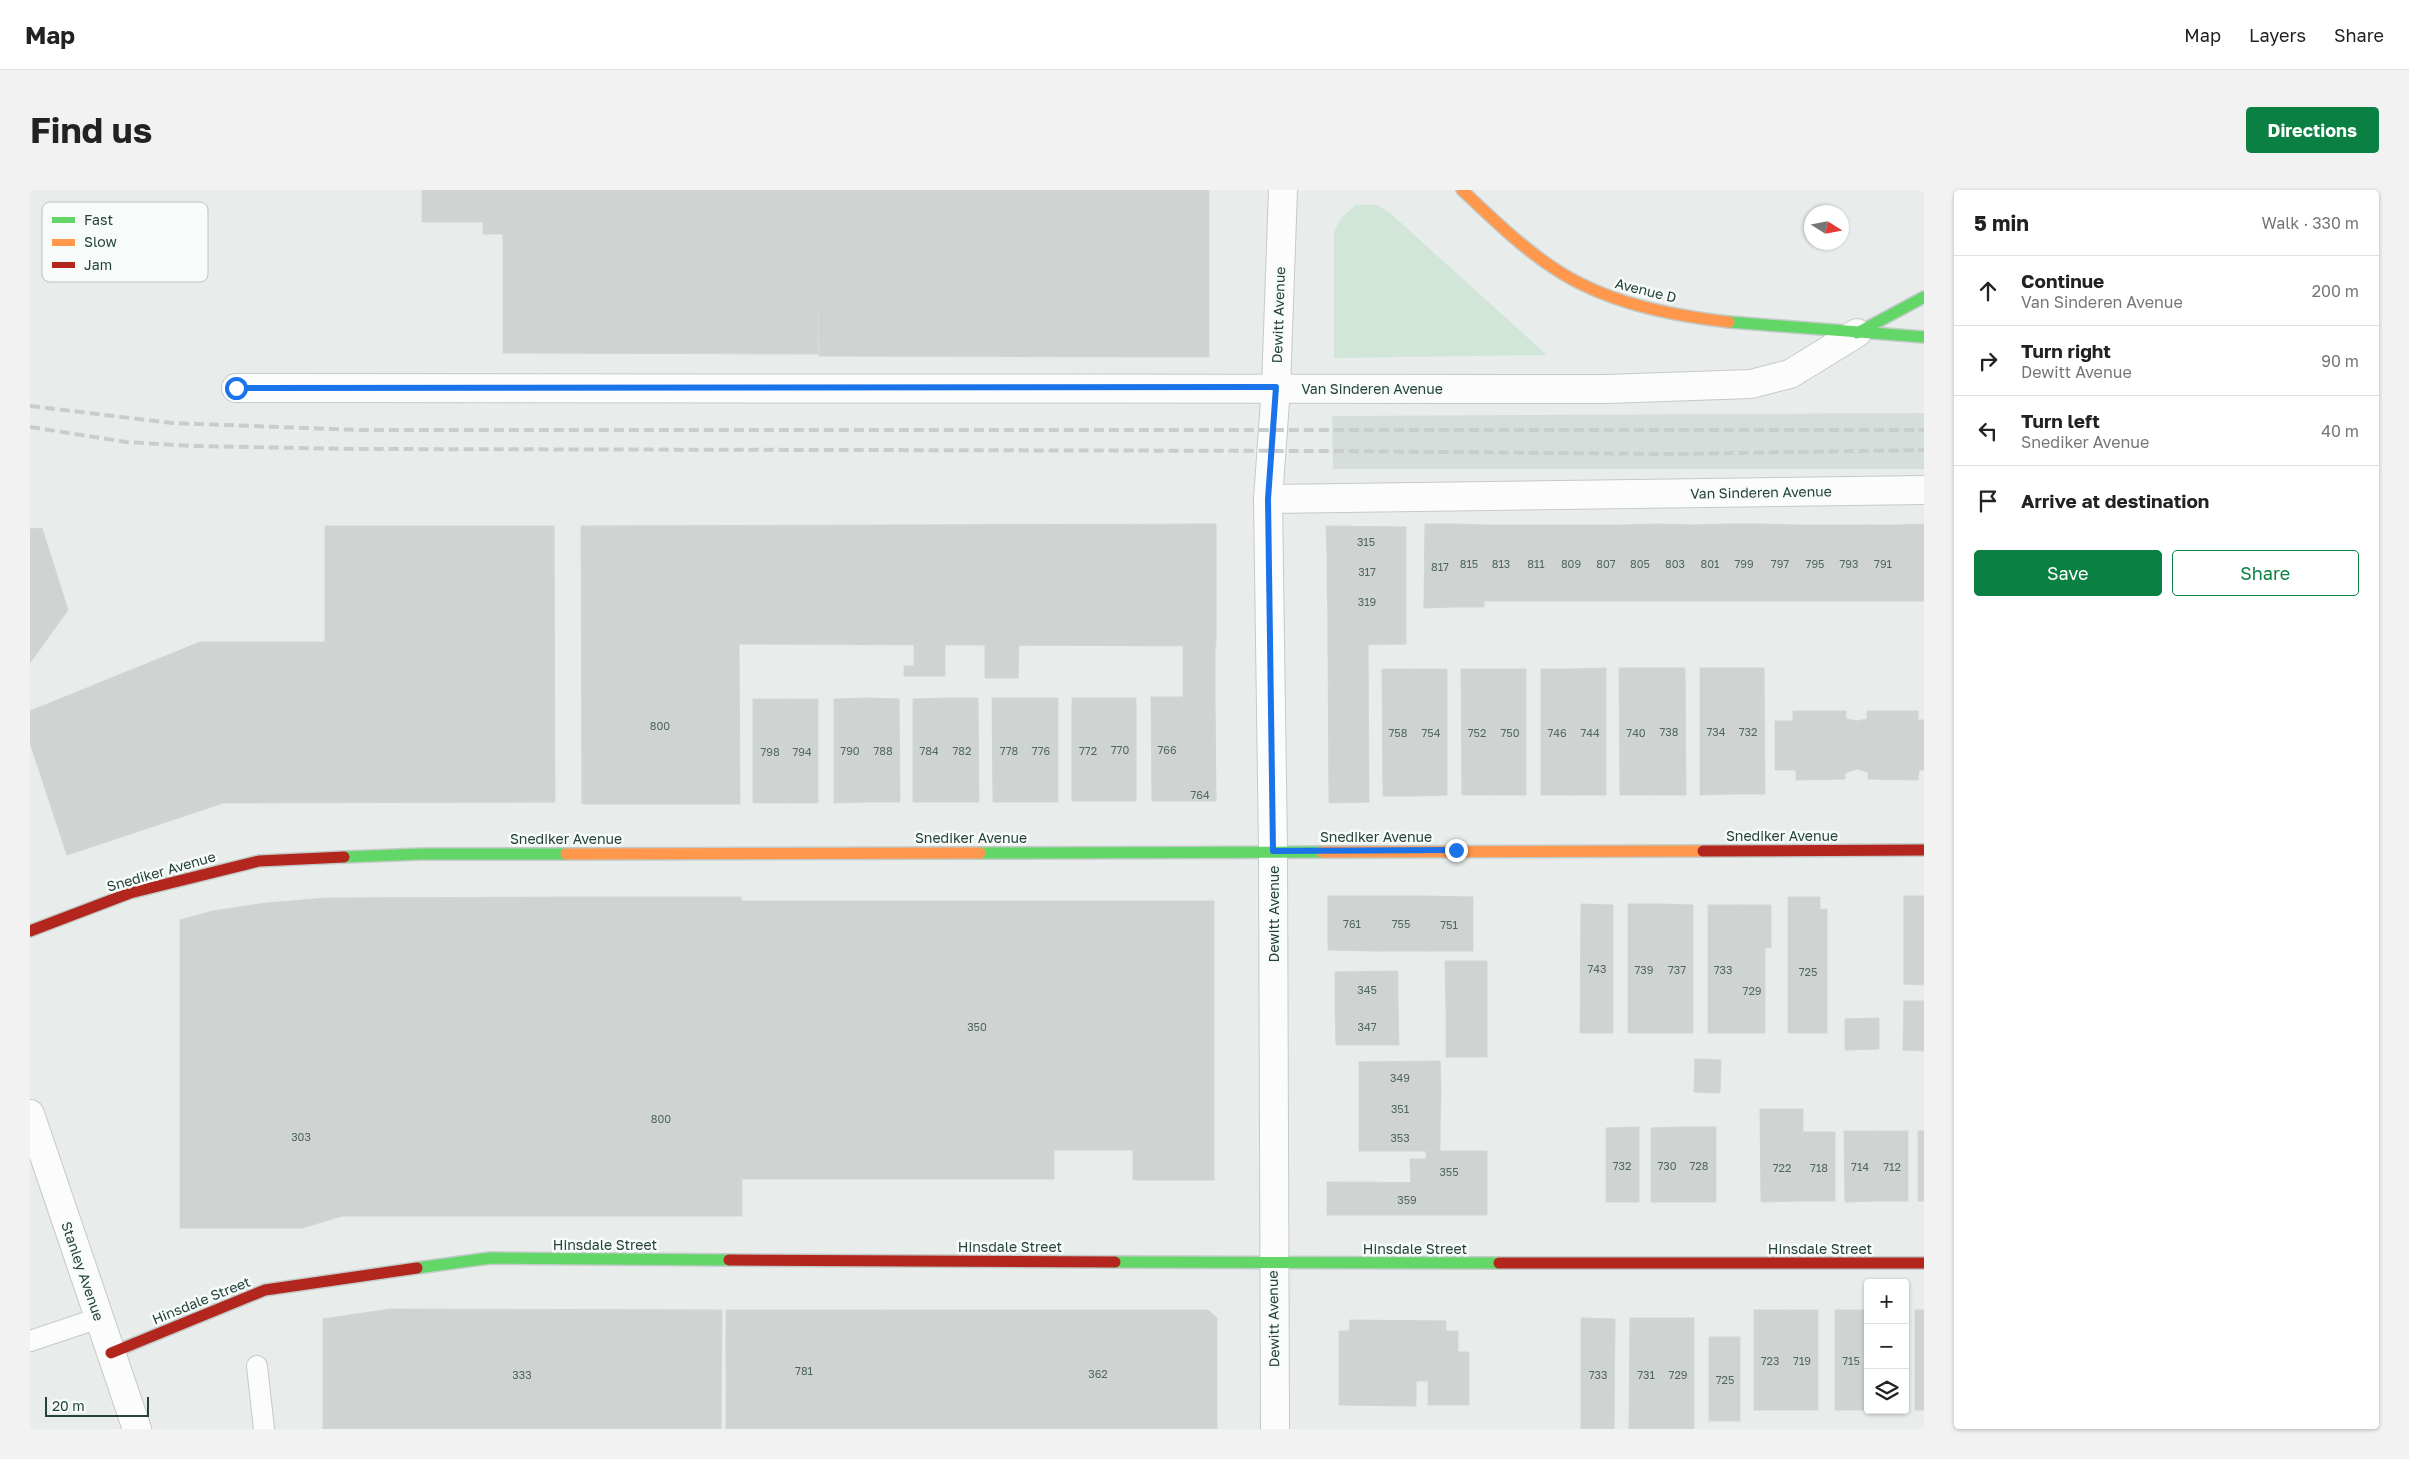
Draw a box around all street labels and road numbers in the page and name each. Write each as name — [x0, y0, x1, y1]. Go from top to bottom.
street label: Dewitt Avenue — [1268, 266, 1288, 364]
street label: Avenue D — [1614, 274, 1678, 306]
street label: Van Sinderen Avenue — [1301, 380, 1443, 397]
street label: Van Sinderen Avenue — [1690, 482, 1832, 502]
street label: Snediker Avenue — [1726, 827, 1838, 844]
street label: Snediker Avenue — [1320, 828, 1432, 845]
street label: Snediker Avenue — [915, 829, 1027, 846]
street label: Snediker Avenue — [510, 830, 622, 847]
street label: Snediker Avenue — [105, 847, 217, 895]
street label: Dewitt Avenue — [1265, 866, 1282, 962]
street label: Stanley Avenue — [58, 1219, 108, 1323]
street label: Hinsdale Street — [553, 1236, 657, 1253]
street label: Hinsdale Street — [958, 1238, 1062, 1255]
street label: Hinsdale Street — [1363, 1240, 1467, 1257]
street label: Hinsdale Street — [1768, 1240, 1872, 1257]
street label: Dewitt Avenue — [1264, 1270, 1282, 1368]
street label: Hinsdale Street — [149, 1273, 253, 1327]

